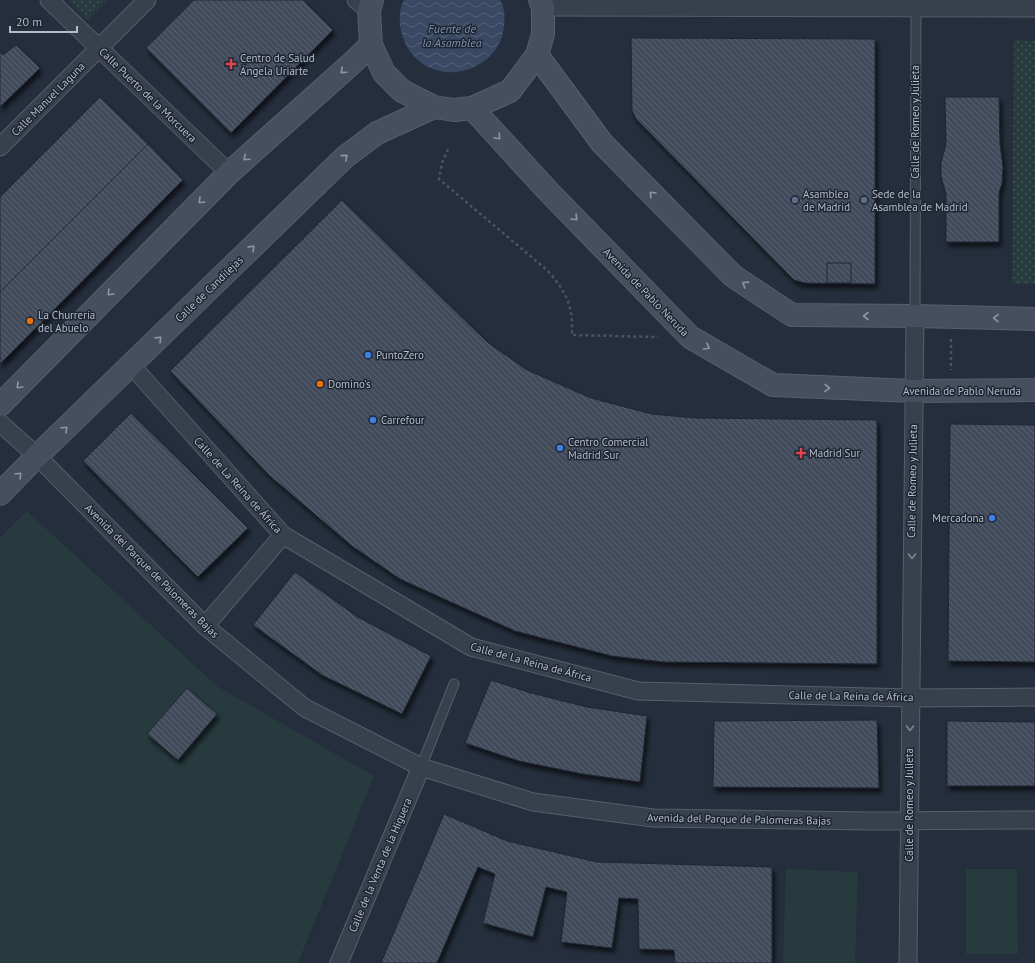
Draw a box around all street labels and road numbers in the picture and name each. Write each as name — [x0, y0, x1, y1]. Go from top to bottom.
street label: Calle Puerto de la Morcuera — [96, 45, 200, 145]
street label: Calle Manuel Laguna — [8, 59, 88, 139]
street label: Calle de Romeo y Julieta — [908, 65, 922, 179]
street label: Avenida de Pablo Neruda — [600, 245, 692, 339]
street label: Calle de Candilejas — [172, 253, 246, 325]
street label: Avenida de Pablo Neruda — [903, 384, 1021, 398]
street label: Calle de Romeo y Julieta — [904, 424, 920, 538]
street label: Calle de La Reina de África — [191, 434, 285, 536]
street label: Avenida del Parque de Palomeras Bajas — [82, 501, 222, 641]
street label: Calle de La Reina de África — [469, 639, 593, 685]
street label: Calle de La Reina de África — [788, 688, 914, 704]
street label: Calle de Romeo y Julieta — [902, 748, 916, 862]
street label: Calle de la Venta de la Higuera — [345, 796, 415, 934]
street label: Avenida del Parque de Palomeras Bajas — [647, 810, 831, 828]

